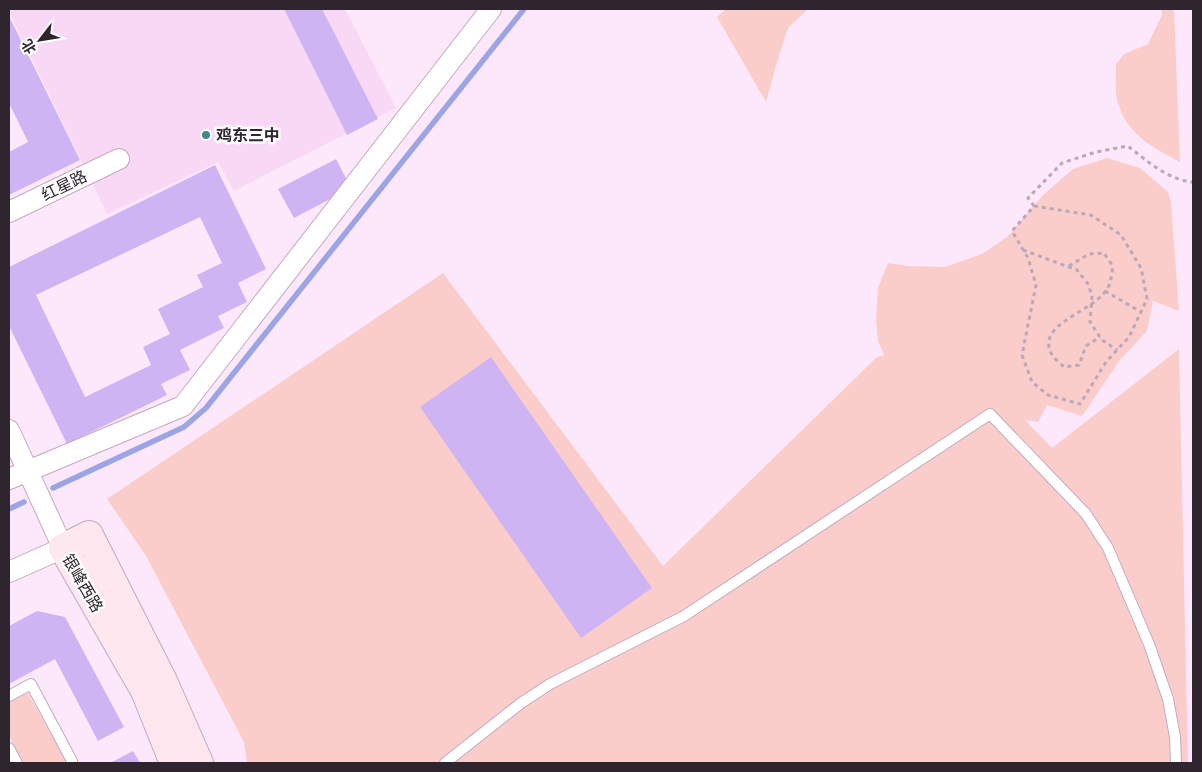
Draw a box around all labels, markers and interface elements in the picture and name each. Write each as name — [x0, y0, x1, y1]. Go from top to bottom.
north arrow — [15, 15, 65, 65]
text: 北 — [17, 36, 40, 58]
place label: 鸡东三中 — [216, 124, 280, 146]
marker: 鸡东三中 — [200, 129, 212, 141]
street label: 红星路 — [38, 165, 90, 205]
street label: 银峰西路 — [57, 550, 109, 616]

